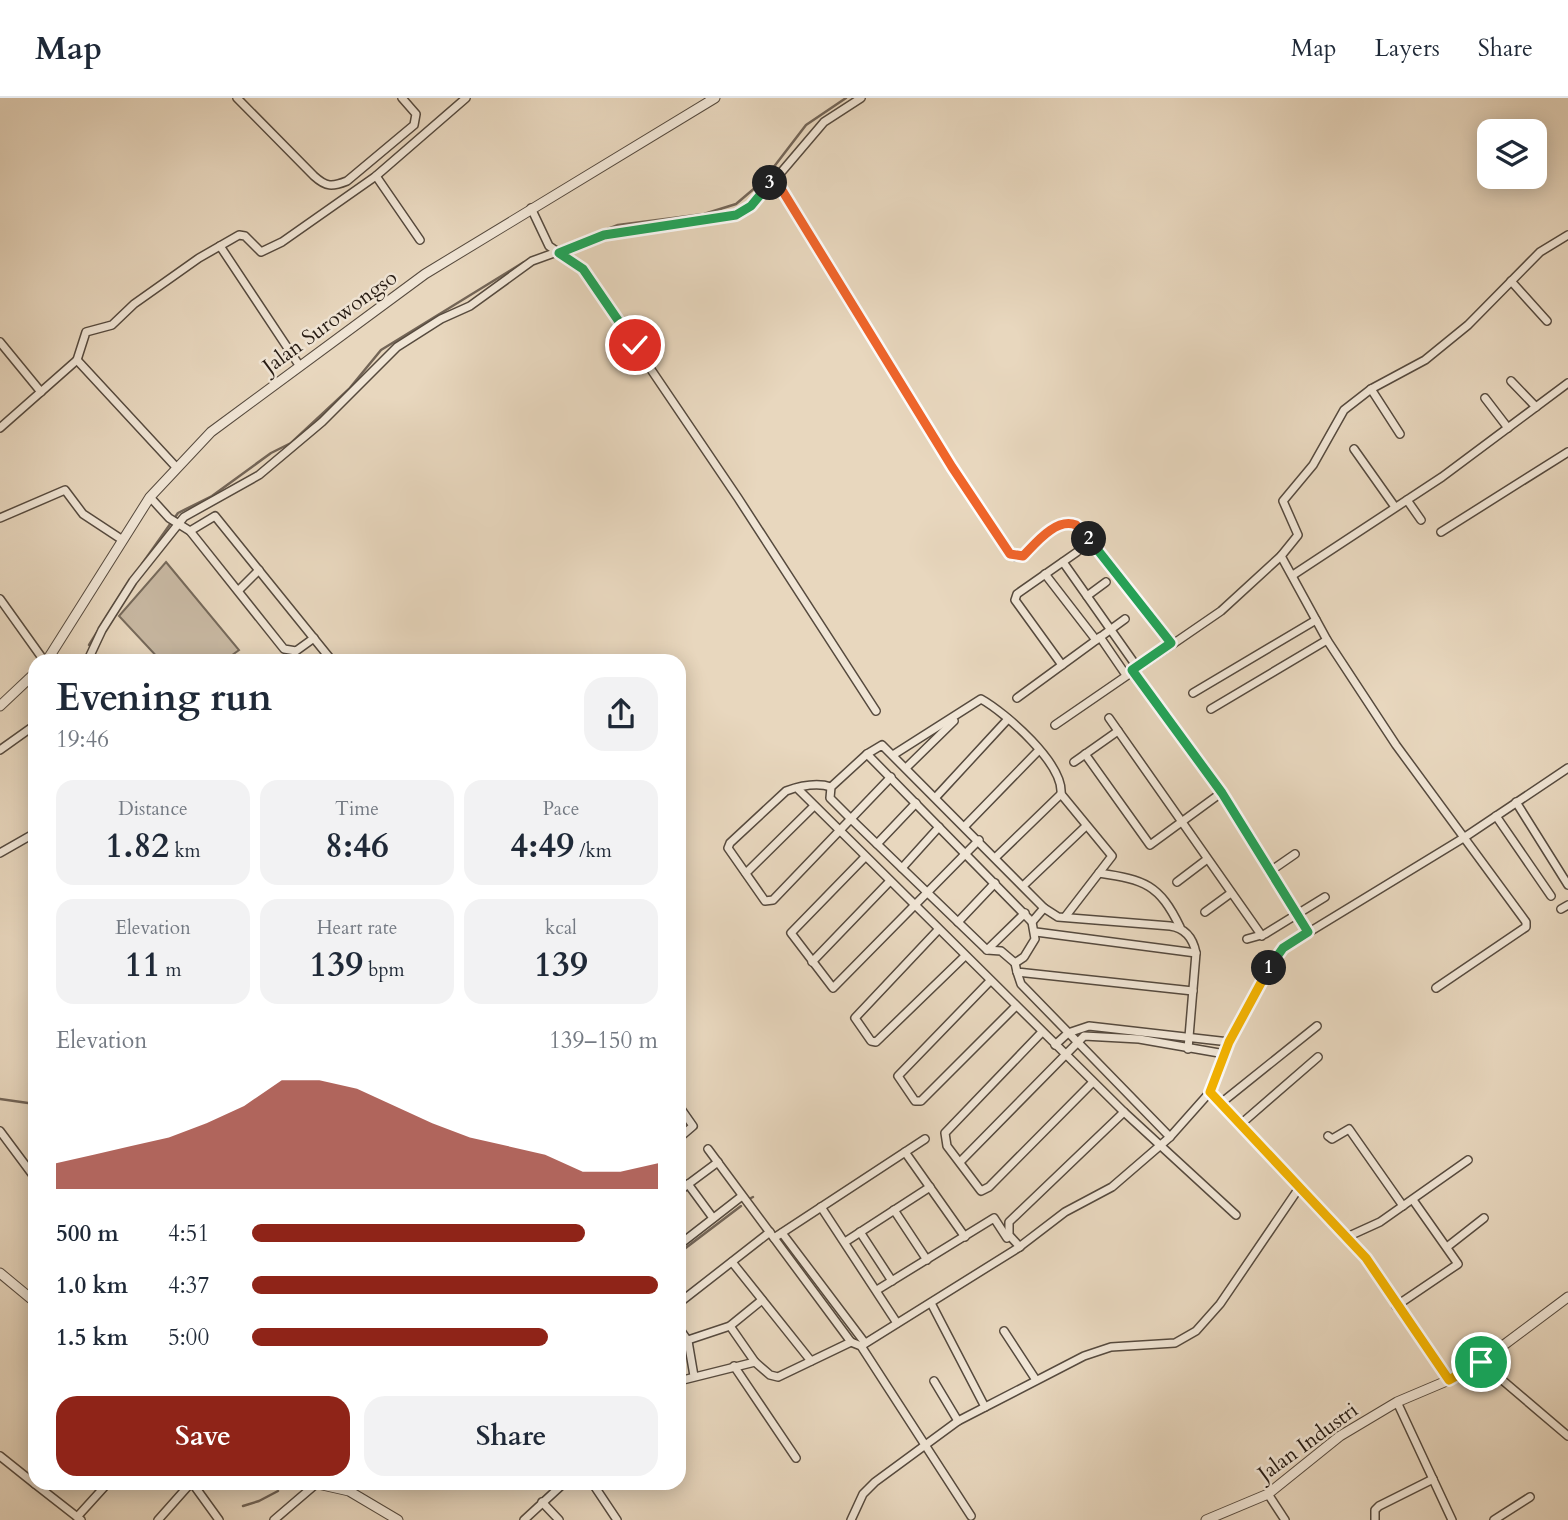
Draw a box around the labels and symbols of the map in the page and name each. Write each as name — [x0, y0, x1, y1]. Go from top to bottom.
pin: 3 — [752, 166, 788, 200]
street label: Jalan Surowongso — [255, 263, 403, 382]
pin — [605, 315, 665, 375]
pin: 2 — [1072, 522, 1106, 556]
pin: 1 — [1252, 950, 1286, 986]
pin — [1451, 1332, 1511, 1392]
street label: Jalan Industri — [1250, 1396, 1364, 1490]

